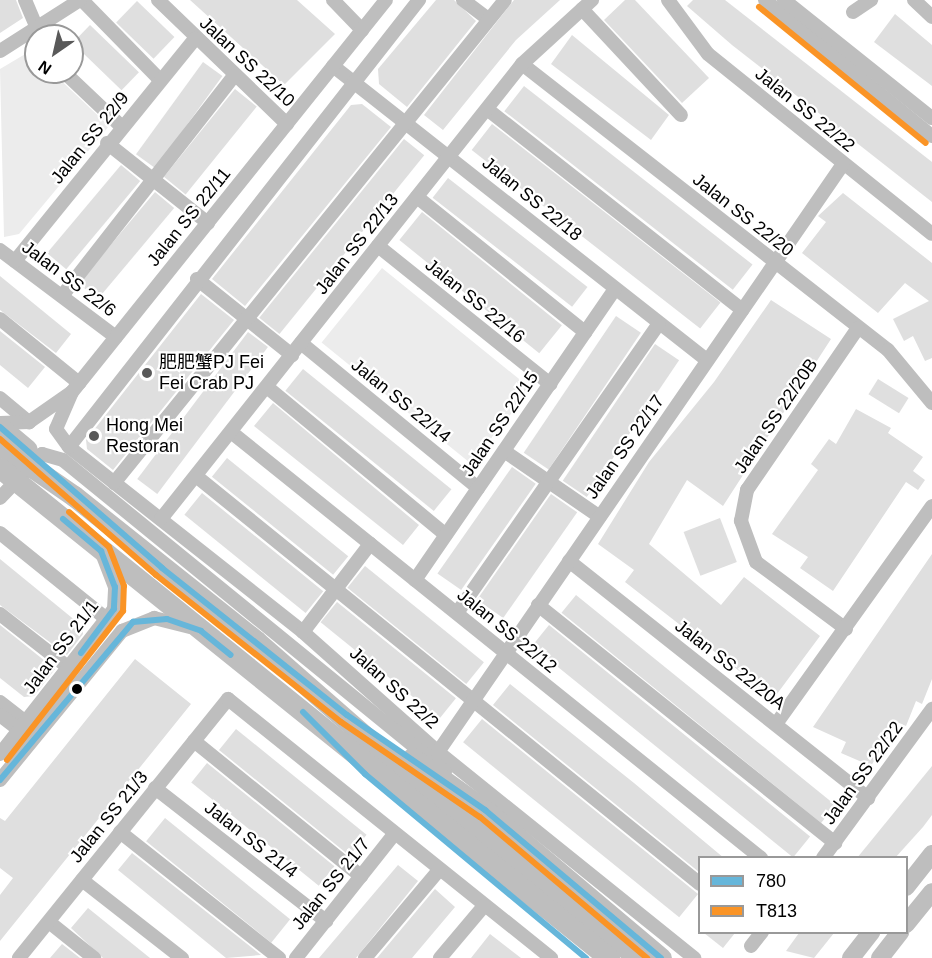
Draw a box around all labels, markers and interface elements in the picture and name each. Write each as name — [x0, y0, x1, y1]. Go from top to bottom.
street label: Jalan SS 22/10 — [195, 12, 299, 112]
north arrow — [24, 24, 84, 84]
text: N — [35, 57, 54, 78]
street label: Jalan SS 22/22 — [751, 63, 859, 157]
street label: Jalan SS 22/9 — [46, 88, 134, 188]
street label: Jalan SS 22/18 — [478, 152, 586, 246]
street label: Jalan SS 22/11 — [143, 163, 235, 271]
street label: Jalan SS 22/20 — [688, 169, 798, 261]
street label: Jalan SS 22/13 — [311, 189, 403, 299]
street label: Jalan SS 22/6 — [18, 237, 120, 321]
street label: Jalan SS 22/16 — [421, 254, 529, 348]
place label: 肥肥蟹PJ Fei Fei Crab PJ — [159, 352, 264, 394]
street label: Jalan SS 22/14 — [347, 354, 455, 448]
street label: Jalan SS 22/20B — [730, 354, 822, 478]
marker: 肥肥蟹PJ Fei Fei Crab PJ — [140, 366, 154, 380]
street label: Jalan SS 22/15 — [457, 367, 543, 481]
street label: Jalan SS 22/17 — [581, 391, 669, 503]
place label: Hong Mei Restoran — [106, 415, 183, 458]
marker: Hong Mei Restoran — [87, 429, 101, 443]
street label: Jalan SS 22/12 — [453, 584, 561, 678]
street label: Jalan SS 21/1 — [19, 596, 103, 698]
street label: Jalan SS 22/20A — [671, 615, 789, 715]
street label: Jalan SS 22/2 — [345, 642, 443, 734]
unlabelled marker — [71, 683, 83, 695]
street label: Jalan SS 22/22 — [818, 717, 908, 829]
street label: Jalan SS 21/3 — [65, 767, 153, 867]
street label: Jalan SS 21/4 — [200, 797, 302, 883]
street label: Jalan SS 21/7 — [287, 834, 375, 934]
legend — [698, 856, 908, 934]
text: 780 — [756, 871, 786, 891]
text: T813 — [756, 901, 797, 921]

